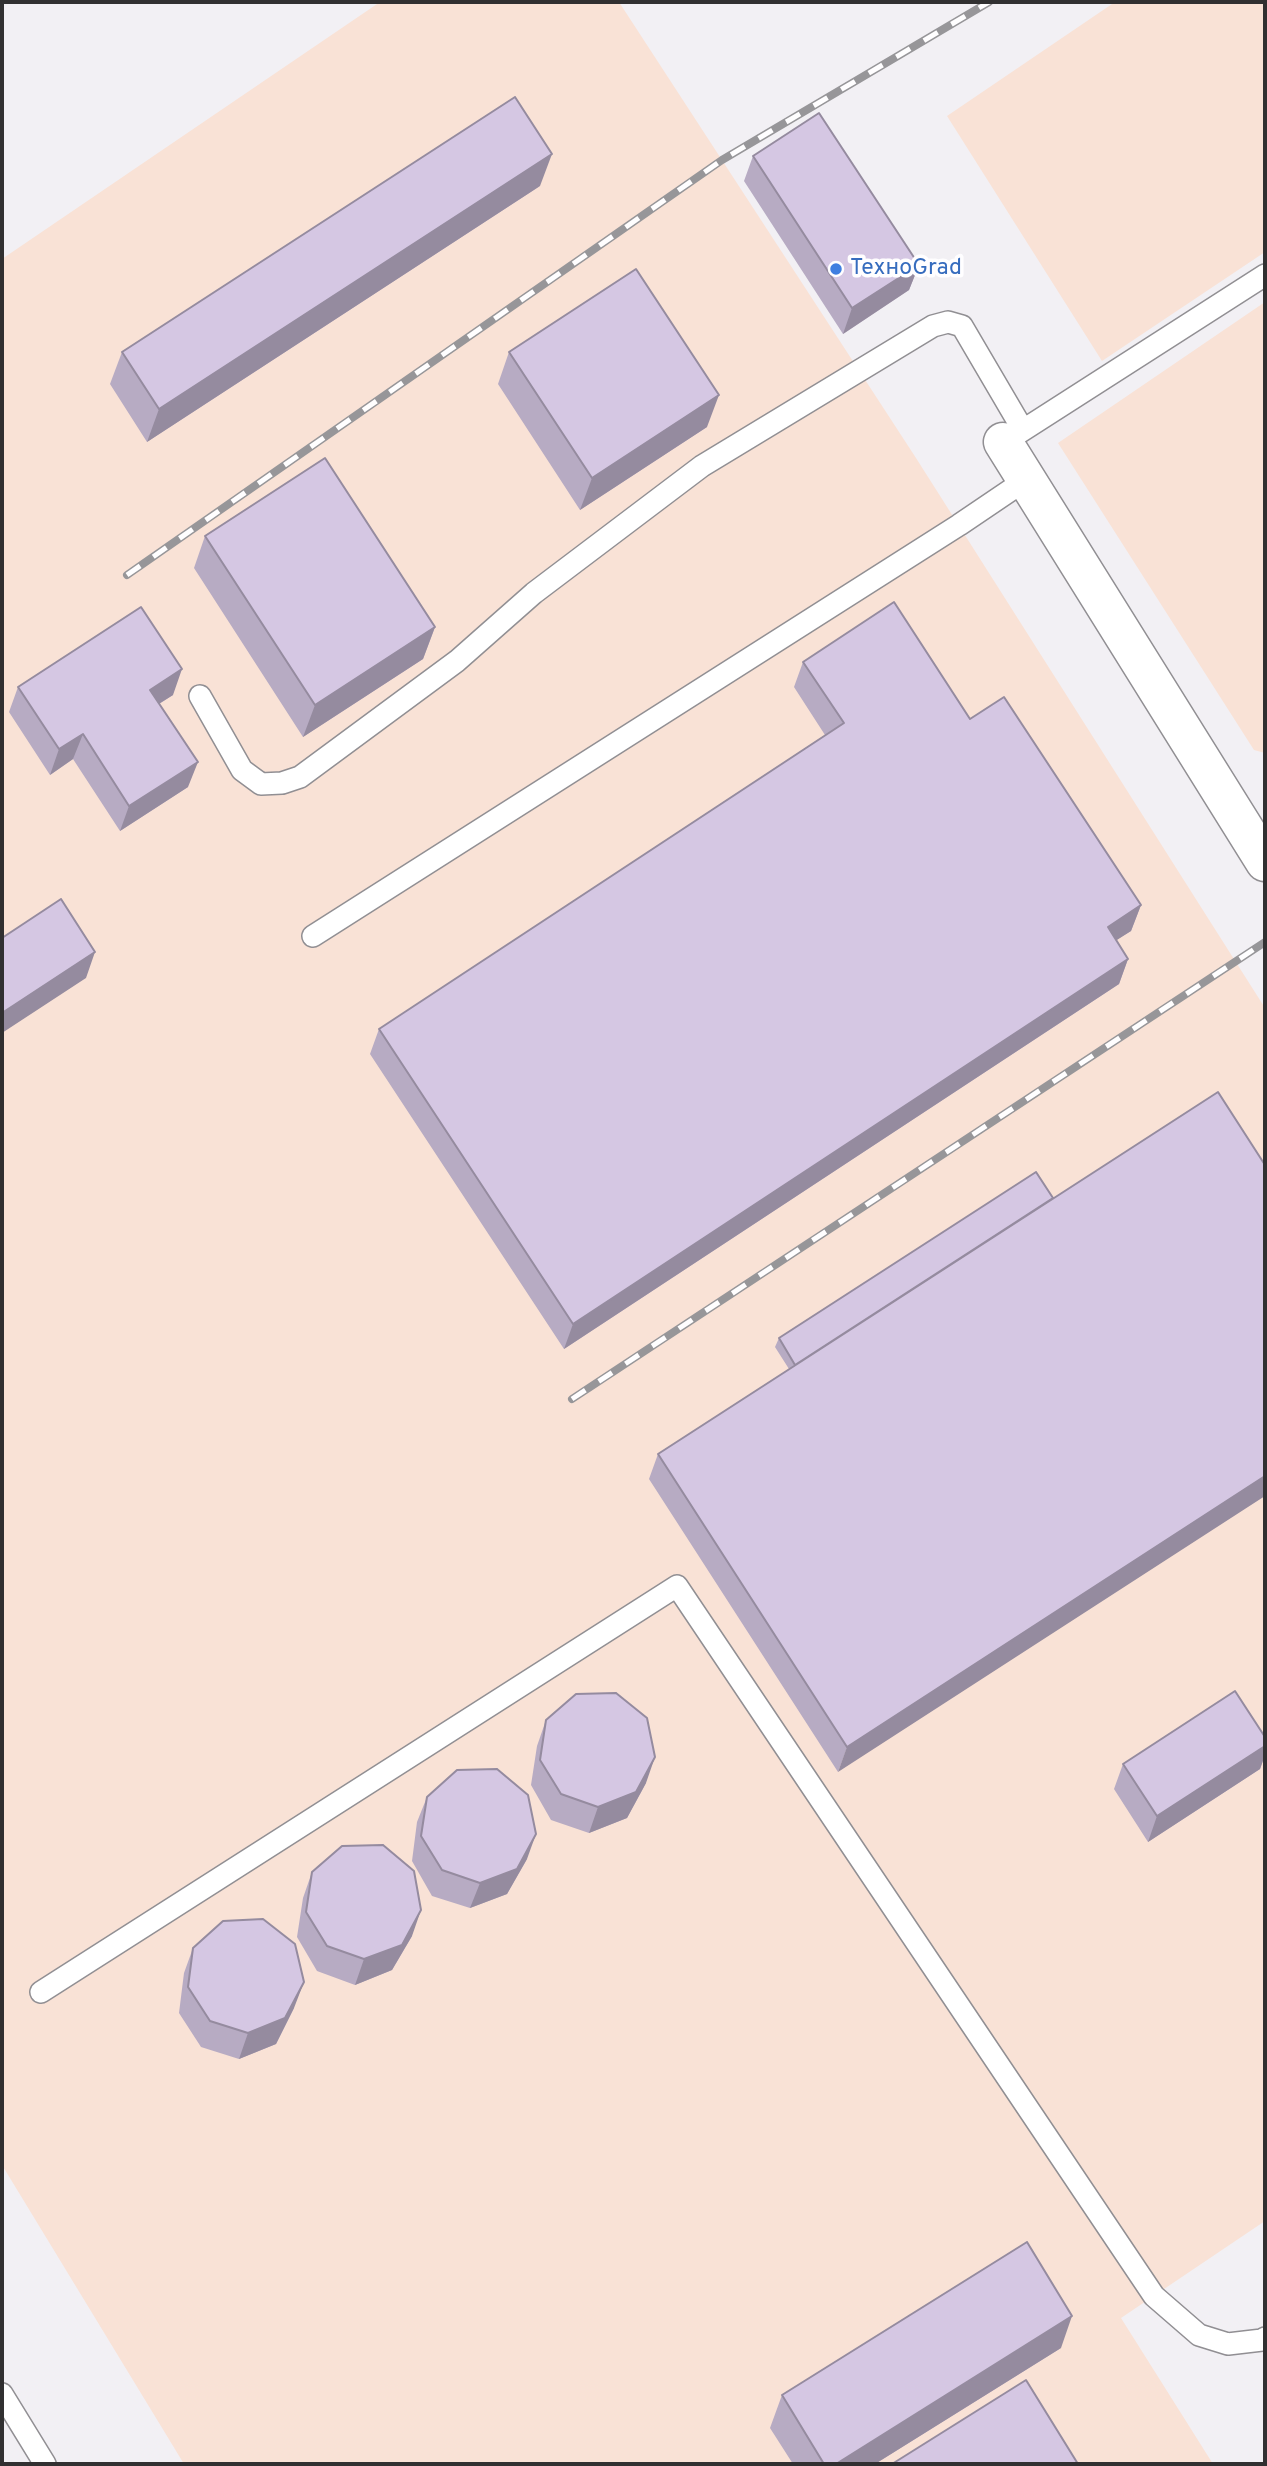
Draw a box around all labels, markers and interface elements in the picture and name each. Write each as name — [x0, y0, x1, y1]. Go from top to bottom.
place label: ТехноGrad — [850, 255, 962, 283]
marker: ТехноGrad — [828, 261, 844, 277]

